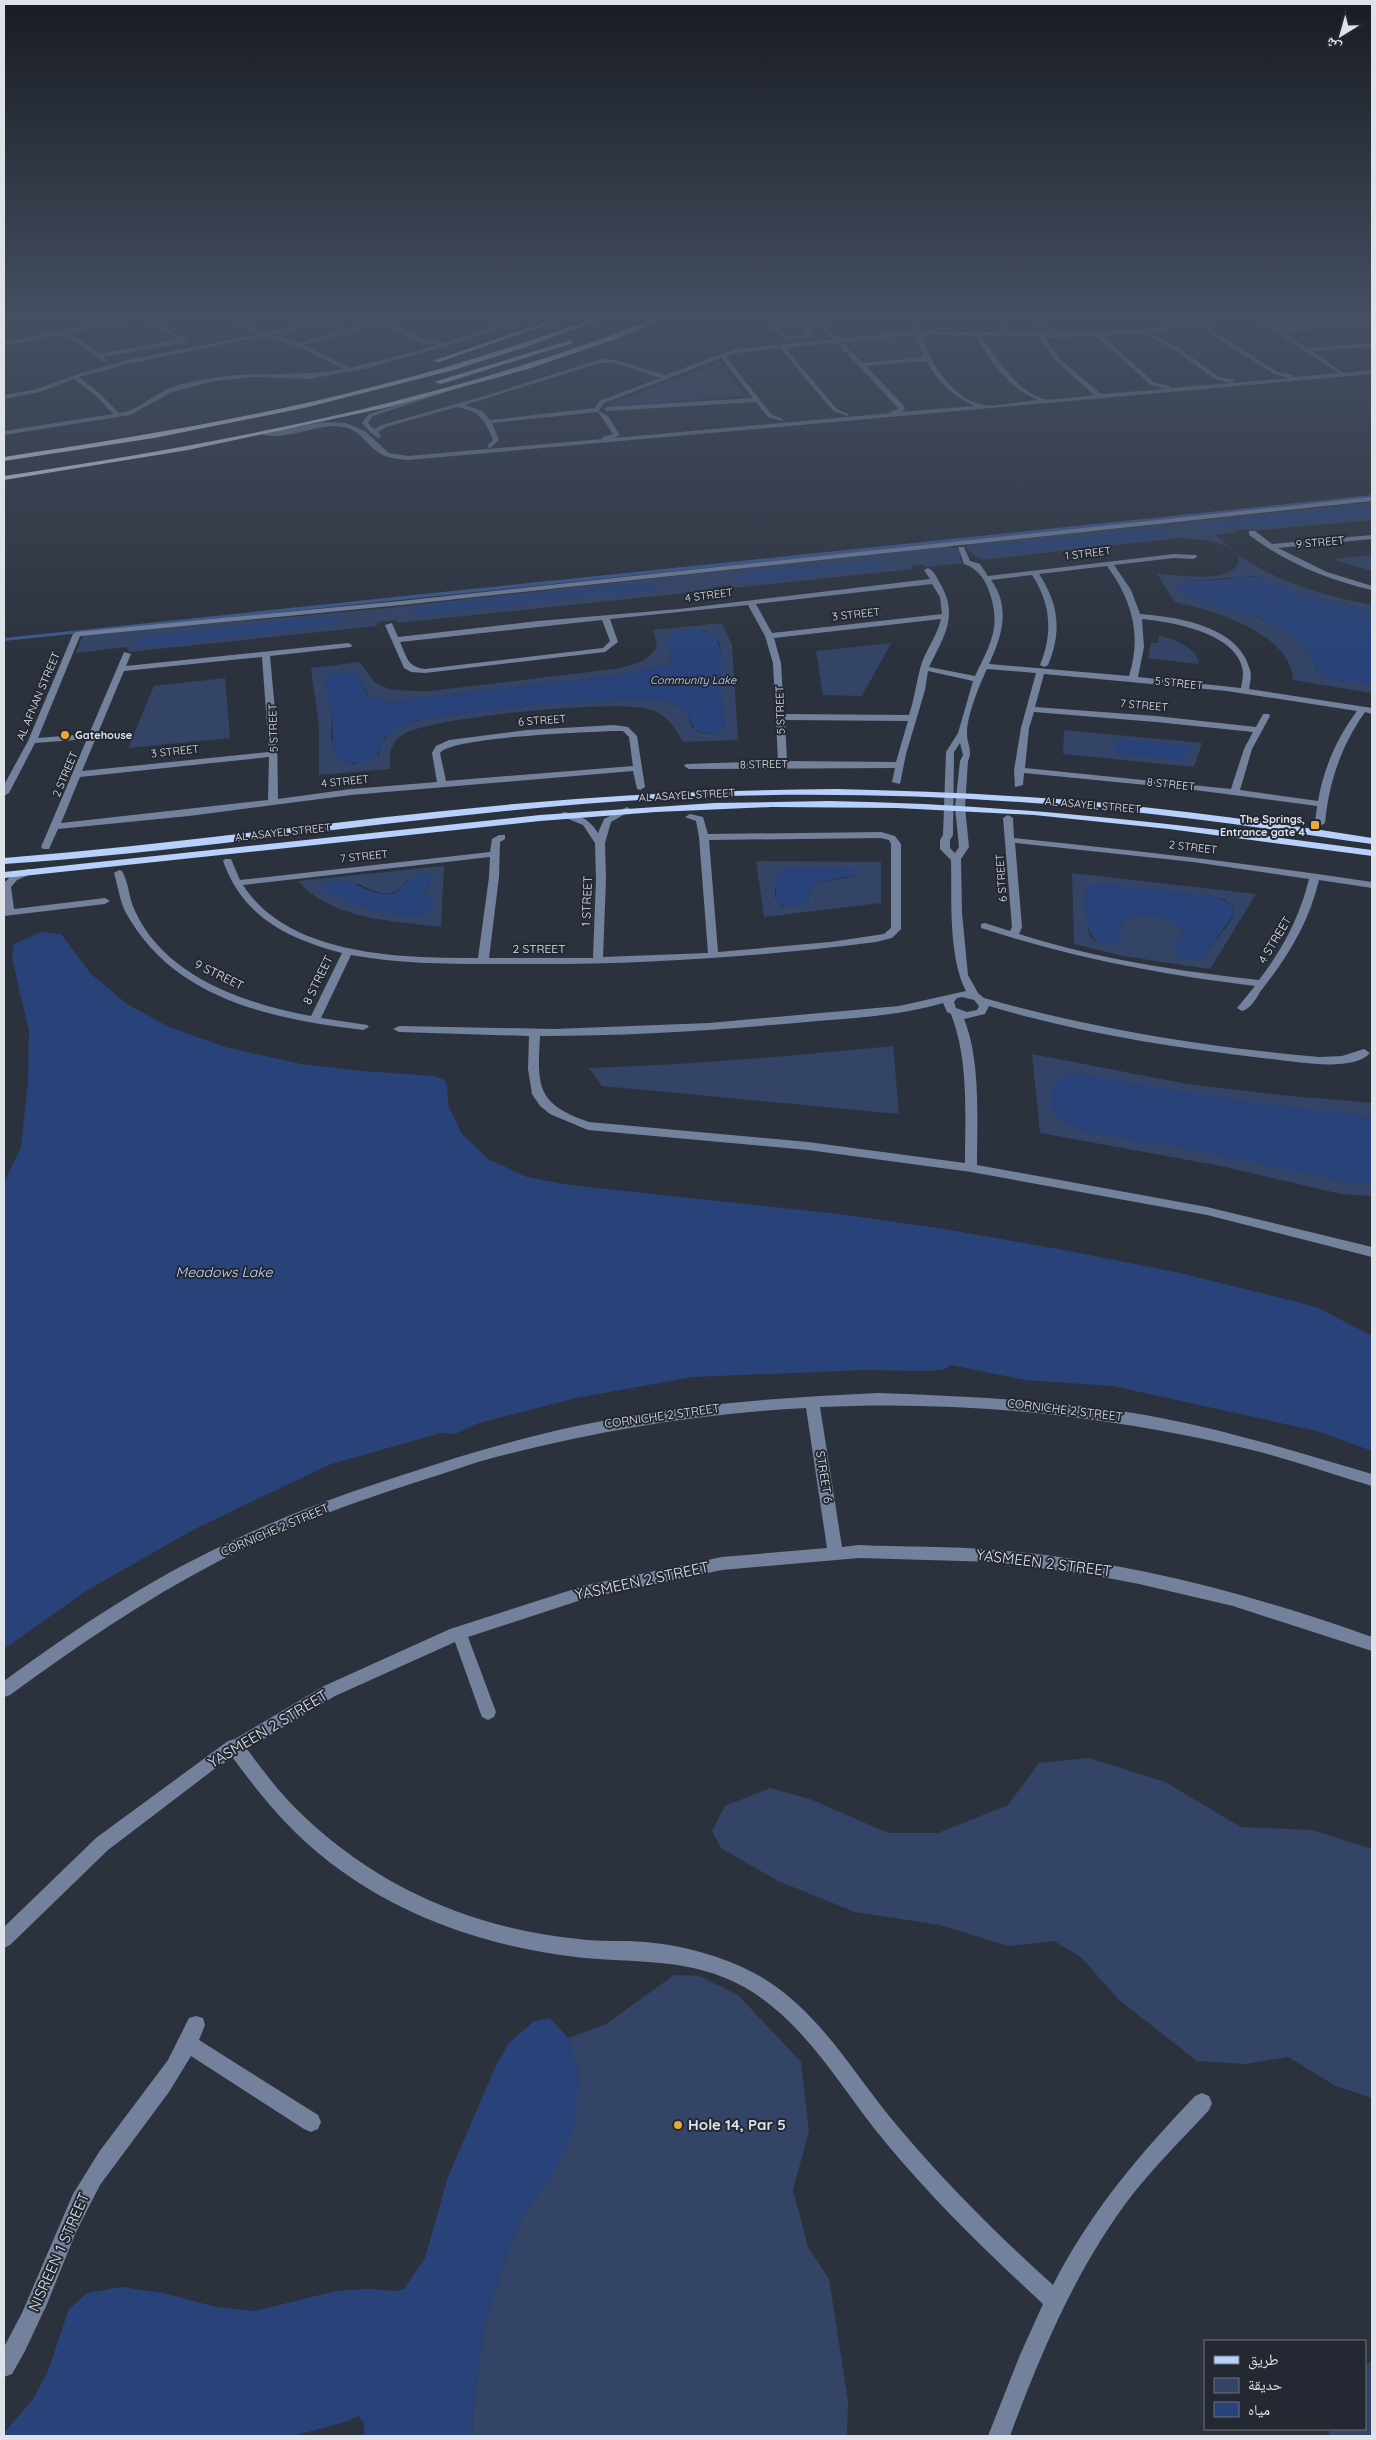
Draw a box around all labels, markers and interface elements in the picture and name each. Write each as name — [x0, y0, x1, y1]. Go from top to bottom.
north arrow — [1316, 10, 1366, 60]
text: ش — [1322, 34, 1345, 57]
street label: 9 STREET — [1295, 533, 1345, 551]
street label: 1 STREET — [1064, 543, 1112, 563]
street label: 4 STREET — [684, 585, 734, 605]
street label: 3 STREET — [831, 604, 881, 623]
street label: AL AFNAN STREET — [13, 649, 63, 742]
water label: Community Lake — [650, 673, 737, 687]
street label: 5 STREET — [1154, 674, 1204, 693]
street label: 5 STREET — [772, 685, 788, 734]
street label: 7 STREET — [1119, 696, 1169, 714]
street label: 5 STREET — [265, 703, 281, 752]
street label: 6 STREET — [517, 711, 567, 729]
place label: Gatehouse — [75, 728, 133, 742]
marker: Gatehouse — [59, 729, 71, 741]
street label: 3 STREET — [150, 741, 200, 760]
street label: 2 STREET — [49, 749, 81, 799]
street label: 8 STREET — [740, 757, 789, 771]
street label: 4 STREET — [320, 771, 370, 790]
street label: 8 STREET — [1146, 775, 1196, 794]
street label: AL ASAYEL STREET — [638, 785, 736, 805]
street label: AL ASAYEL STREET — [1044, 794, 1142, 816]
place label: The Springs, Entrance gate 4 — [1220, 812, 1306, 839]
marker: The Springs, Entrance gate 4 — [1309, 819, 1321, 831]
street label: AL ASAYEL STREET — [234, 820, 332, 844]
street label: 2 STREET — [1168, 837, 1218, 857]
street label: 7 STREET — [339, 846, 389, 865]
street label: 6 STREET — [992, 853, 1010, 903]
street label: 1 STREET — [578, 875, 595, 927]
street label: 4 STREET — [1255, 913, 1295, 966]
street label: 2 STREET — [513, 941, 565, 956]
street label: 8 STREET — [299, 953, 336, 1007]
street label: 9 STREET — [192, 956, 246, 993]
water label: Meadows Lake — [176, 1263, 274, 1281]
street label: CORNICHE 2 STREET — [1006, 1395, 1124, 1424]
street label: CORNICHE 2 STREET — [603, 1400, 721, 1431]
street label: STREET 6 — [813, 1450, 836, 1505]
street label: CORNICHE 2 STREET — [218, 1500, 331, 1559]
street label: YASMEEN 2 STREET — [975, 1545, 1113, 1580]
street label: YASMEEN 2 STREET — [573, 1557, 711, 1604]
street label: YASMEEN 2 STREET — [204, 1685, 331, 1772]
place label: Hole 14, Par 5 — [688, 2115, 786, 2134]
marker: Hole 14, Par 5 — [672, 2119, 684, 2131]
street label: NISREEN 1 STREET — [24, 2189, 93, 2314]
legend — [1204, 2340, 1366, 2430]
text: طريق — [1248, 2350, 1279, 2370]
text: حديقة — [1248, 2375, 1283, 2394]
text: مياه — [1248, 2400, 1270, 2419]

